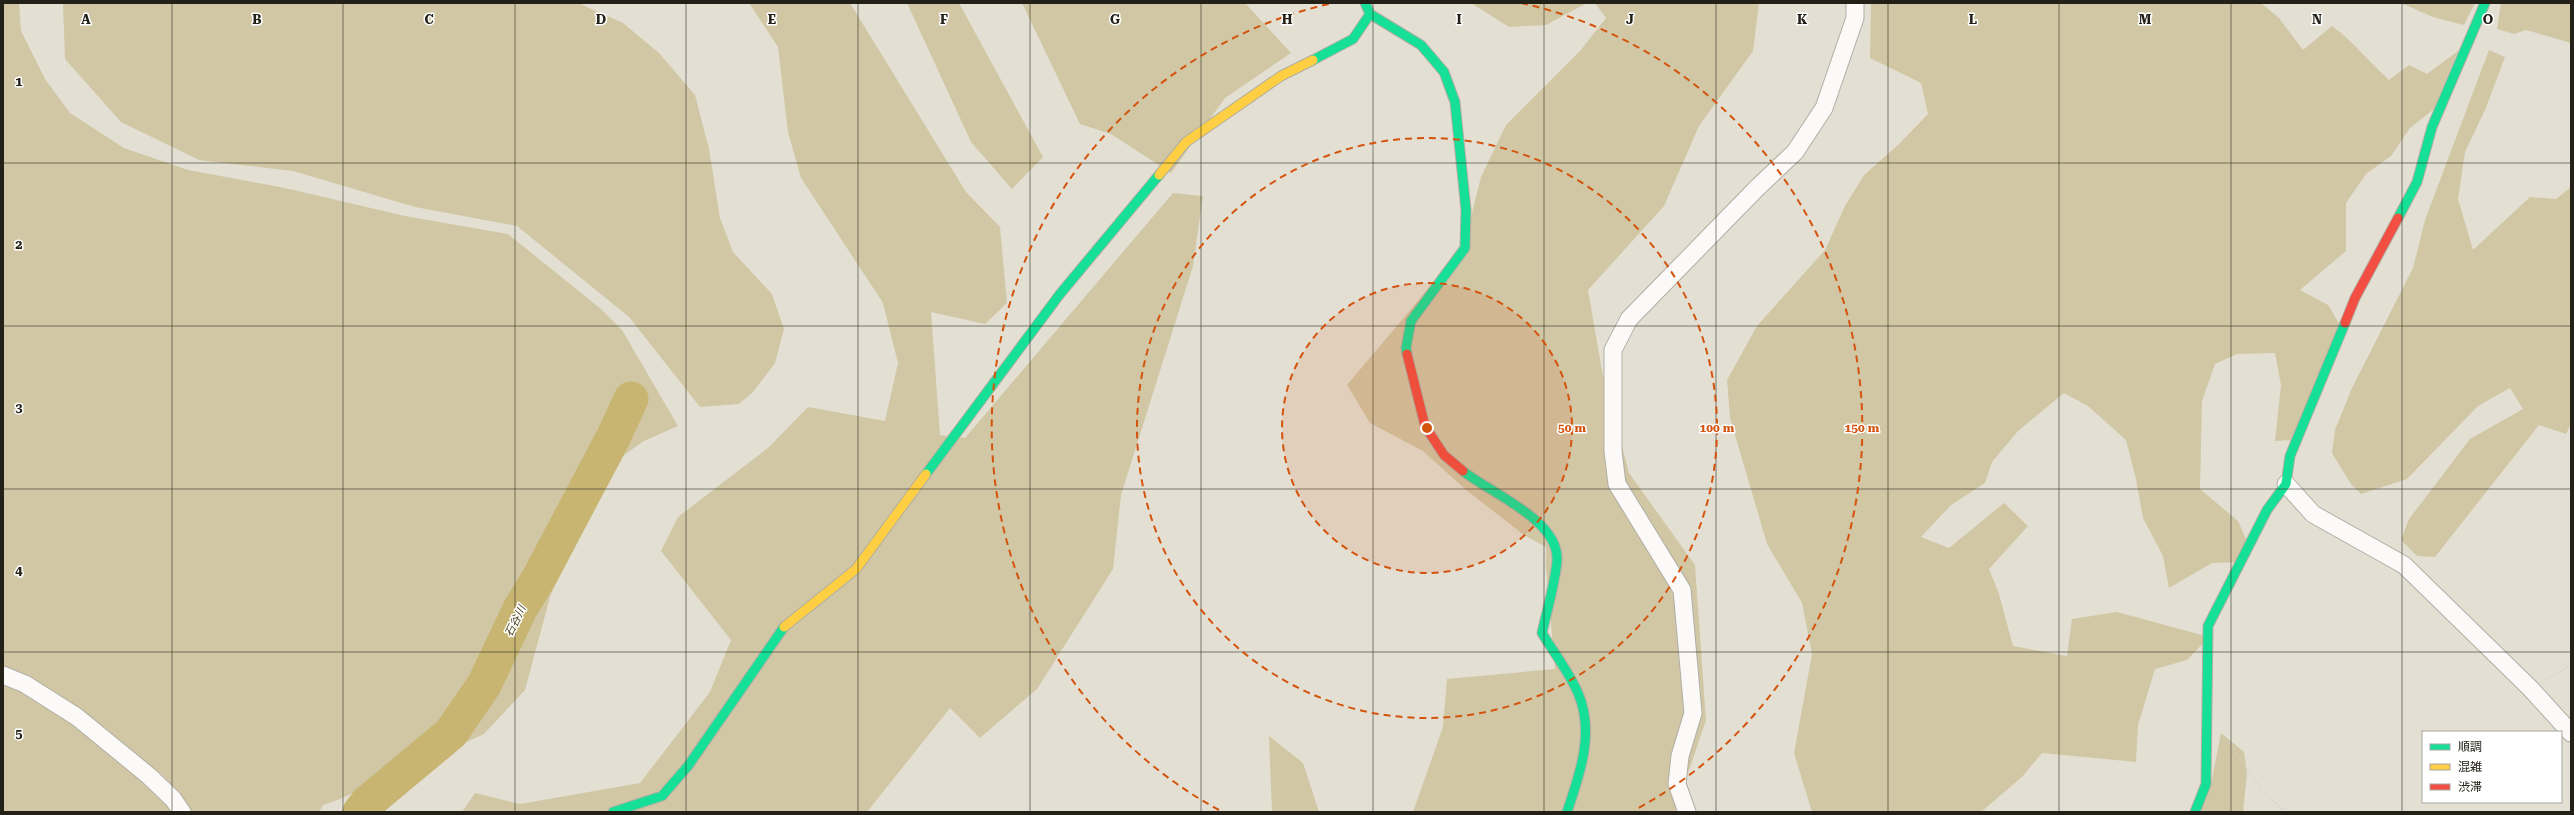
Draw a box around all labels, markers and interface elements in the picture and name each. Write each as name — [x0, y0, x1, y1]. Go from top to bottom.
text: A — [81, 12, 91, 27]
text: B — [252, 12, 262, 27]
text: C — [424, 12, 434, 27]
text: D — [596, 12, 606, 27]
text: E — [768, 12, 776, 27]
text: F — [940, 12, 948, 27]
text: G — [1110, 12, 1120, 27]
text: H — [1282, 12, 1293, 27]
text: I — [1456, 12, 1462, 27]
text: J — [1626, 12, 1634, 27]
text: K — [1797, 12, 1808, 27]
text: L — [1969, 12, 1977, 27]
text: M — [2139, 12, 2152, 27]
text: N — [2312, 12, 2322, 27]
text: O — [2483, 12, 2494, 27]
text: 1 — [15, 74, 23, 89]
text: 2 — [15, 237, 23, 252]
text: 3 — [15, 400, 23, 415]
centre of rings — [1420, 421, 1434, 435]
text: 50 m — [1558, 421, 1586, 435]
text: 100 m — [1700, 421, 1735, 435]
text: 150 m — [1845, 421, 1880, 435]
text: 4 — [15, 563, 23, 578]
water label: 石谷川 — [502, 603, 529, 639]
text: 5 — [15, 726, 23, 741]
legend — [2422, 731, 2562, 803]
text: 順調 — [2458, 740, 2482, 754]
text: 混雑 — [2458, 760, 2482, 774]
text: 渋滞 — [2458, 780, 2482, 794]

